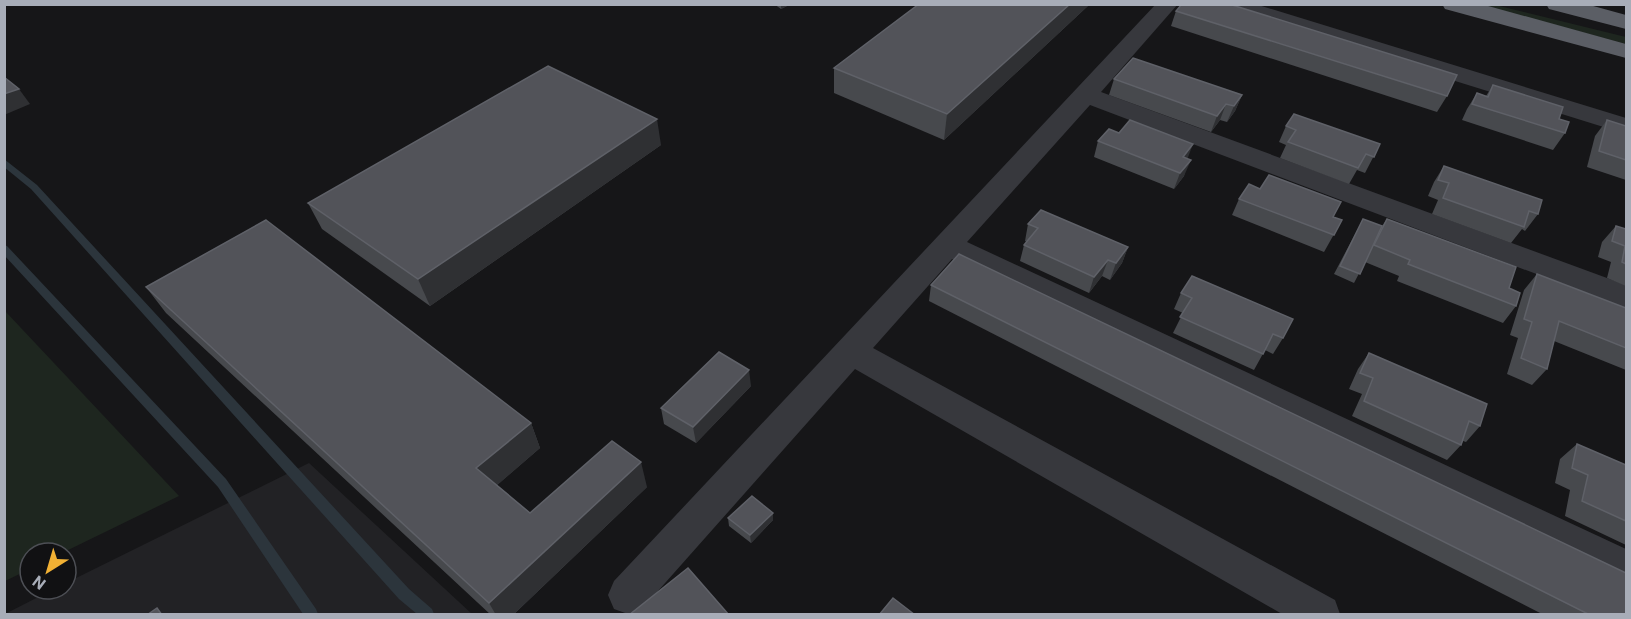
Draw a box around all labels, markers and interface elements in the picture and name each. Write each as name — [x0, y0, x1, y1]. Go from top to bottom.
north arrow — [18, 541, 78, 601]
text: N — [29, 572, 50, 594]

